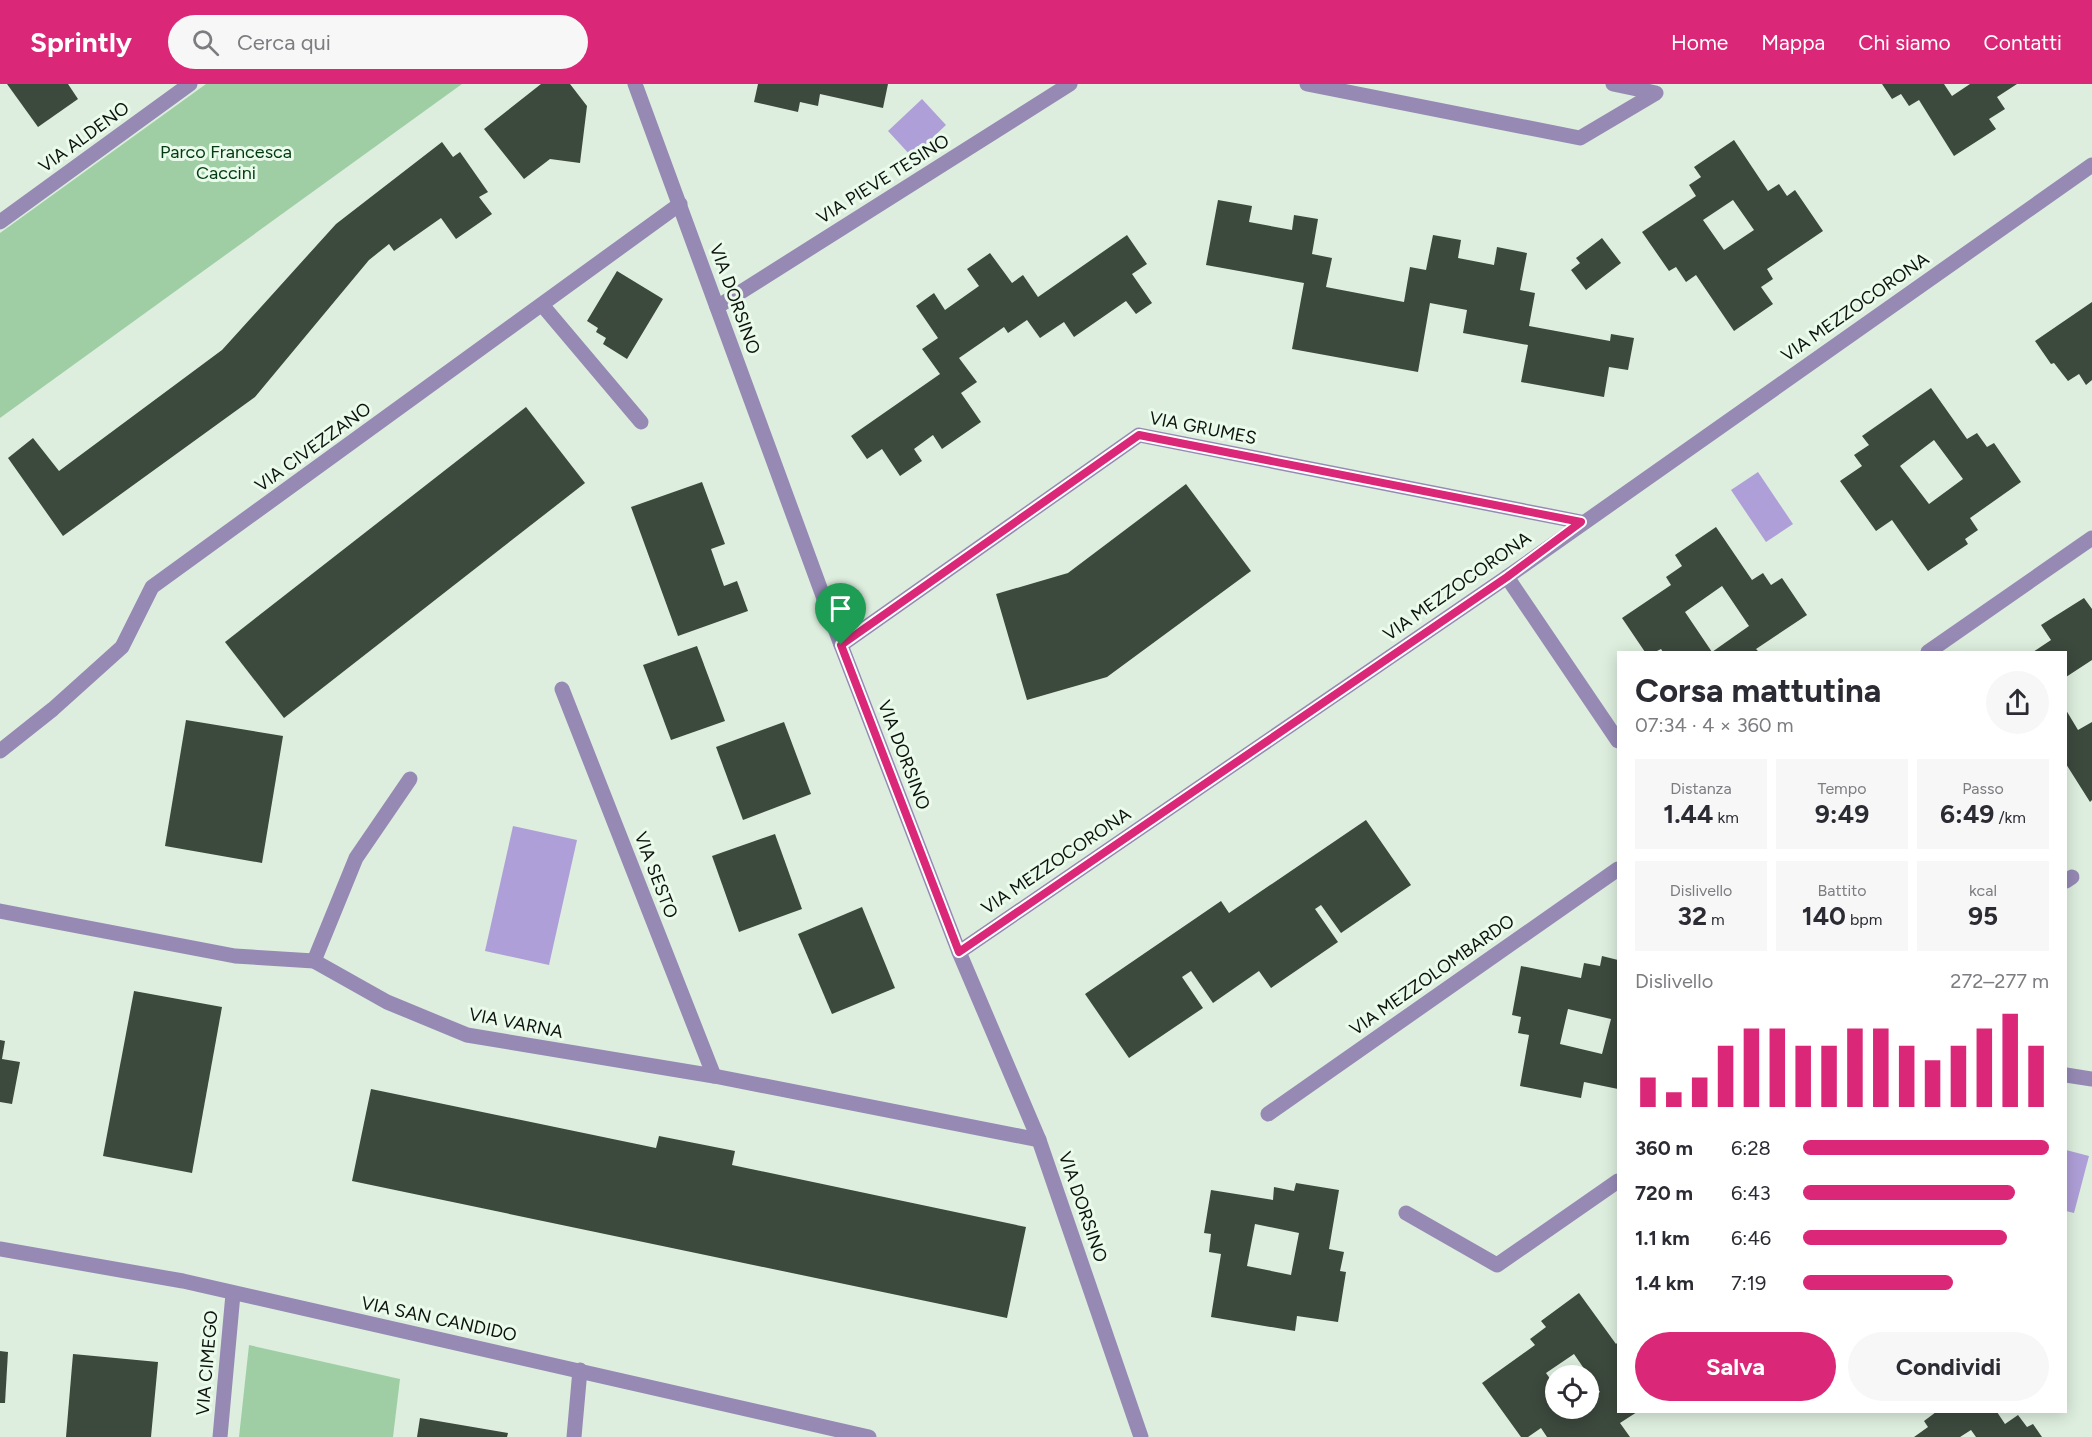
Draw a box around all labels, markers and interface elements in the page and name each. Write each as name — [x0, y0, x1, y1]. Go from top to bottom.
search box — [168, 15, 588, 69]
text: Sprintly — [30, 25, 132, 59]
icon: search — [189, 26, 222, 59]
text: Cerca qui — [237, 29, 331, 56]
text: Home — [1671, 30, 1728, 55]
text: Mappa — [1761, 30, 1825, 55]
text: Chi siamo — [1858, 30, 1951, 55]
text: Contatti — [1984, 30, 2062, 55]
street label: VIA ALDENO — [34, 97, 134, 177]
street label: VIA PIEVE TESINO — [813, 129, 953, 229]
park label: Parco Francesca Caccini — [160, 141, 292, 184]
street label: VIA DORSINO — [705, 241, 765, 357]
street label: VIA MEZZOCORONA — [1777, 248, 1933, 366]
street label: VIA CIVEZZANO — [251, 397, 375, 496]
street label: VIA GRUMES — [1148, 407, 1258, 449]
street label: VIA MEZZOCORONA — [1379, 527, 1535, 645]
pin — [815, 583, 866, 645]
icon: arrive — [824, 592, 857, 625]
text: Corsa mattutina — [1635, 671, 1881, 710]
button: share — [1986, 671, 2049, 734]
street label: VIA DORSINO — [873, 697, 935, 813]
text: 07:34 · 4 × 360 m — [1635, 713, 1794, 737]
text: Distanza — [1670, 779, 1732, 798]
text: Tempo — [1818, 779, 1866, 798]
text: Passo — [1962, 779, 2004, 798]
text: 1.44 — [1663, 798, 1714, 830]
text: 9:49 — [1815, 798, 1869, 830]
text: 6:49 — [1940, 798, 1994, 830]
street label: VIA MEZZOCORONA — [977, 803, 1135, 919]
text: km — [1714, 808, 1739, 827]
text: /km — [1994, 808, 2026, 827]
street label: VIA SESTO — [629, 829, 683, 921]
text: Dislivello — [1670, 881, 1732, 900]
text: Battito — [1817, 881, 1867, 900]
text: kcal — [1969, 881, 1997, 900]
text: 32 — [1677, 900, 1707, 932]
text: 140 — [1802, 900, 1846, 932]
text: 95 — [1968, 900, 1998, 932]
street label: VIA MEZZOLOMBARDO — [1345, 910, 1519, 1040]
text: m — [1707, 910, 1725, 929]
text: bpm — [1846, 910, 1882, 929]
text: Dislivello — [1635, 969, 1713, 993]
text: 272–277 m — [1950, 969, 2049, 993]
street label: VIA VARNA — [467, 1003, 565, 1043]
text: 360 m — [1635, 1136, 1693, 1160]
text: 6:28 — [1731, 1136, 1771, 1160]
street label: VIA DORSINO — [1054, 1149, 1112, 1265]
text: 720 m — [1635, 1181, 1693, 1205]
text: 6:43 — [1731, 1181, 1771, 1205]
text: 1.1 km — [1635, 1226, 1690, 1250]
text: 6:46 — [1731, 1226, 1771, 1250]
text: 1.4 km — [1635, 1271, 1694, 1295]
text: 7:19 — [1731, 1271, 1766, 1295]
street label: VIA SAN CANDIDO — [359, 1292, 519, 1346]
street label: VIA CIMEGO — [191, 1310, 223, 1416]
button: Salva — [1635, 1332, 1836, 1401]
button: Condividi — [1848, 1332, 2049, 1401]
map controls — [1545, 1365, 1599, 1419]
button: locate — [1545, 1365, 1599, 1419]

